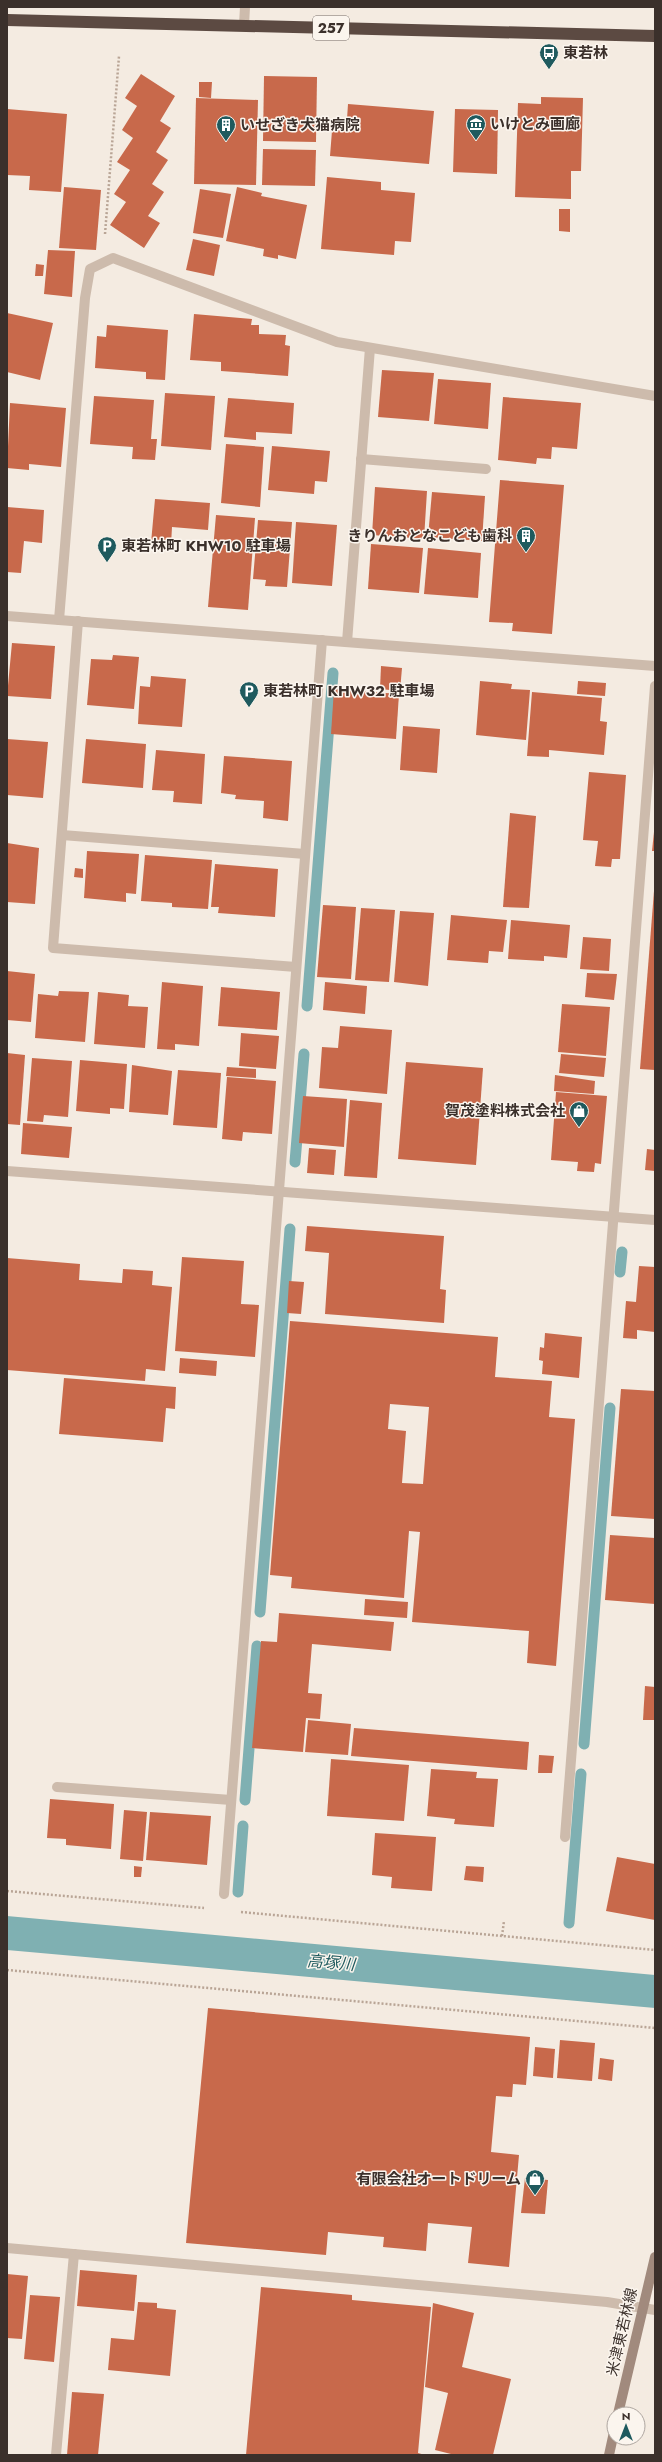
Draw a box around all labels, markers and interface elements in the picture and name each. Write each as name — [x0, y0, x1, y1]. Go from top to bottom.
road number: 257 — [313, 16, 349, 40]
bus stop icon: 東若林 — [538, 42, 560, 70]
place label: 東若林 — [563, 42, 608, 64]
museum icon: いけとみ画廊 — [465, 113, 487, 141]
place label: いけとみ画廊 — [490, 113, 580, 135]
building icon: いせざき犬猫病院 — [215, 114, 237, 142]
place label: いせざき犬猫病院 — [240, 114, 360, 136]
place label: きりんおとなこども歯科 — [347, 525, 512, 547]
building icon: きりんおとなこども歯科 — [515, 525, 537, 553]
parking icon: 東若林町 KHW10 駐車場 — [96, 535, 118, 563]
place label: 東若林町 KHW10 駐車場 — [121, 535, 291, 557]
parking icon: 東若林町 KHW32 駐車場 — [238, 680, 260, 708]
place label: 東若林町 KHW32 駐車場 — [263, 680, 434, 702]
place label: 賀茂塗料株式会社 — [445, 1100, 565, 1122]
shop icon: 賀茂塗料株式会社 — [568, 1100, 590, 1128]
water label: 高塚川 — [306, 1949, 358, 1976]
place label: 有限会社オートドリーム — [356, 2168, 521, 2190]
shop icon: 有限会社オートドリーム — [524, 2168, 546, 2196]
street label: 米津東若林線 — [601, 2286, 643, 2378]
north arrow — [606, 2406, 646, 2446]
text: N — [622, 2408, 630, 2424]

